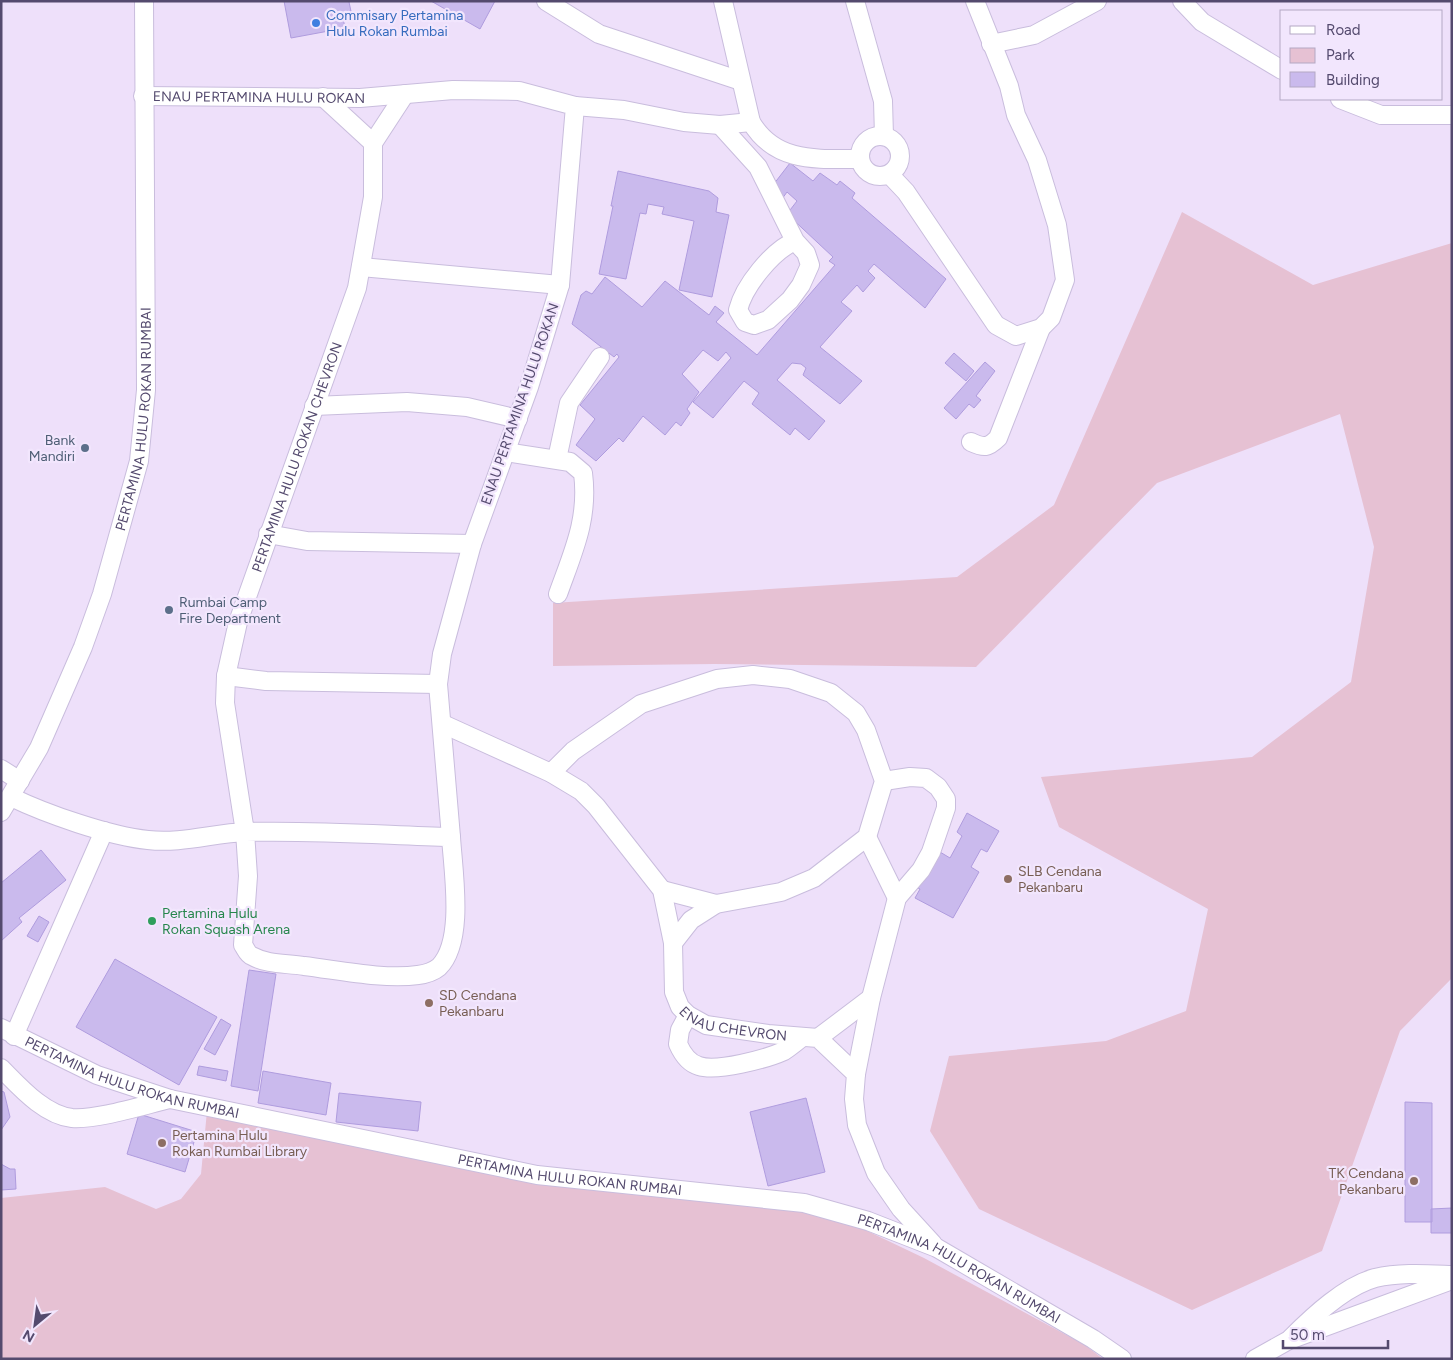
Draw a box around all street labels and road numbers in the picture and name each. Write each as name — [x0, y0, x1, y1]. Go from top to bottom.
street label: ENAU PERTAMINA HULU ROKAN — [153, 88, 365, 107]
street label: ENAU PERTAMINA HULU ROKAN — [477, 301, 563, 507]
street label: PERTAMINA HULU ROKAN RUMBAI — [111, 307, 155, 533]
street label: PERTAMINA HULU ROKAN CHEVRON — [248, 340, 346, 574]
street label: ENAU CHEVRON — [676, 1003, 788, 1044]
street label: PERTAMINA HULU ROKAN RUMBAI — [22, 1033, 241, 1122]
street label: PERTAMINA HULU ROKAN RUMBAI — [456, 1150, 683, 1199]
street label: PERTAMINA HULU ROKAN RUMBAI — [855, 1210, 1064, 1327]

